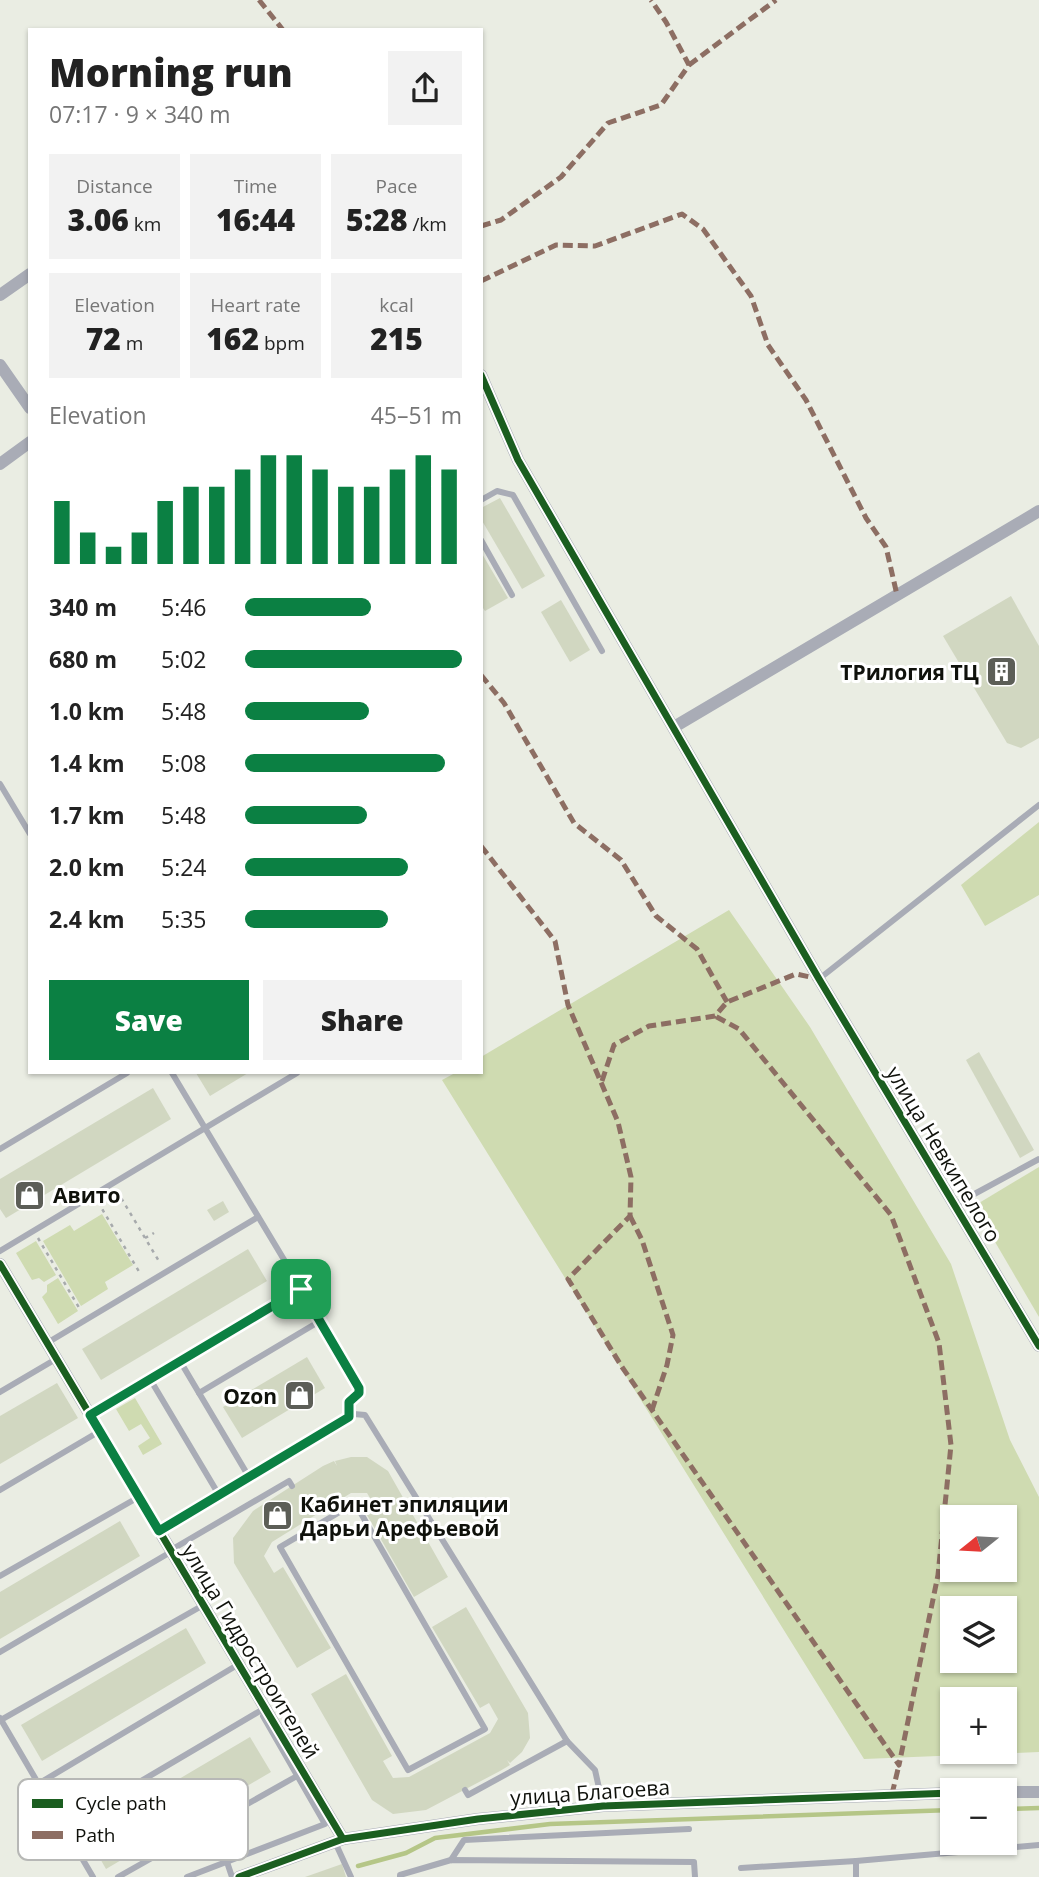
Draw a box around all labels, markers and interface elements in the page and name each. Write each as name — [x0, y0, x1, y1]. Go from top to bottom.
text: Morning run — [49, 46, 293, 98]
button: share — [388, 51, 462, 125]
text: 07:17 · 9 × 340 m — [49, 98, 231, 130]
text: Distance — [76, 173, 153, 199]
text: Time — [234, 173, 277, 199]
text: Pace — [376, 173, 417, 199]
text: 3.06 — [68, 199, 129, 240]
text: 16:44 — [216, 199, 295, 240]
text: 5:28 — [346, 199, 407, 240]
text: km — [129, 211, 161, 237]
text: /km — [407, 211, 447, 237]
text: Elevation — [74, 292, 155, 318]
text: Heart rate — [210, 292, 301, 318]
text: kcal — [379, 292, 414, 318]
text: 72 — [86, 318, 121, 359]
text: 162 — [206, 318, 259, 359]
text: 215 — [370, 318, 423, 359]
text: m — [121, 330, 143, 356]
text: bpm — [259, 330, 305, 356]
text: Elevation — [49, 399, 147, 431]
text: 45–51 m — [371, 399, 462, 431]
text: 340 m — [49, 591, 117, 623]
text: 5:46 — [161, 591, 207, 623]
text: 680 m — [49, 643, 117, 675]
text: 5:02 — [161, 643, 207, 675]
building icon: ТРилогия ТЦ — [985, 655, 1019, 689]
place label: ТРилогия ТЦ — [840, 658, 979, 686]
text: 1.0 km — [49, 695, 125, 727]
text: 5:48 — [161, 695, 207, 727]
text: 1.4 km — [49, 747, 125, 779]
text: 5:08 — [161, 747, 207, 779]
text: 1.7 km — [49, 799, 125, 831]
text: 5:48 — [161, 799, 207, 831]
text: 2.0 km — [49, 851, 125, 883]
text: 5:24 — [161, 851, 207, 883]
text: 2.4 km — [49, 903, 125, 935]
text: 5:35 — [161, 903, 207, 935]
button: Save — [49, 980, 249, 1060]
button: Share — [263, 980, 462, 1060]
street label: улица Невкипелого — [880, 1061, 1008, 1247]
shop icon: Авито — [13, 1178, 47, 1212]
place label: Авито — [53, 1181, 120, 1209]
pin — [271, 1259, 331, 1319]
icon: arrive — [282, 1270, 320, 1308]
shop icon: Ozon — [283, 1379, 317, 1413]
place label: Ozon — [223, 1382, 277, 1410]
place label: Кабинет эпиляции Дарьи Арефьевой — [300, 1490, 509, 1542]
shop icon: Кабинет эпиляции Дарьи Арефьевой — [260, 1499, 294, 1533]
north arrow — [940, 1505, 1017, 1582]
map controls — [940, 1505, 1017, 1855]
street label: улица Гидростроителей — [176, 1539, 326, 1763]
button: layers — [940, 1596, 1017, 1673]
button: + — [940, 1687, 1017, 1764]
street label: улица Благоева — [509, 1772, 671, 1812]
button: − — [940, 1778, 1017, 1855]
legend — [18, 1779, 248, 1860]
text: Cycle path — [75, 1790, 167, 1816]
text: Path — [75, 1822, 115, 1848]

